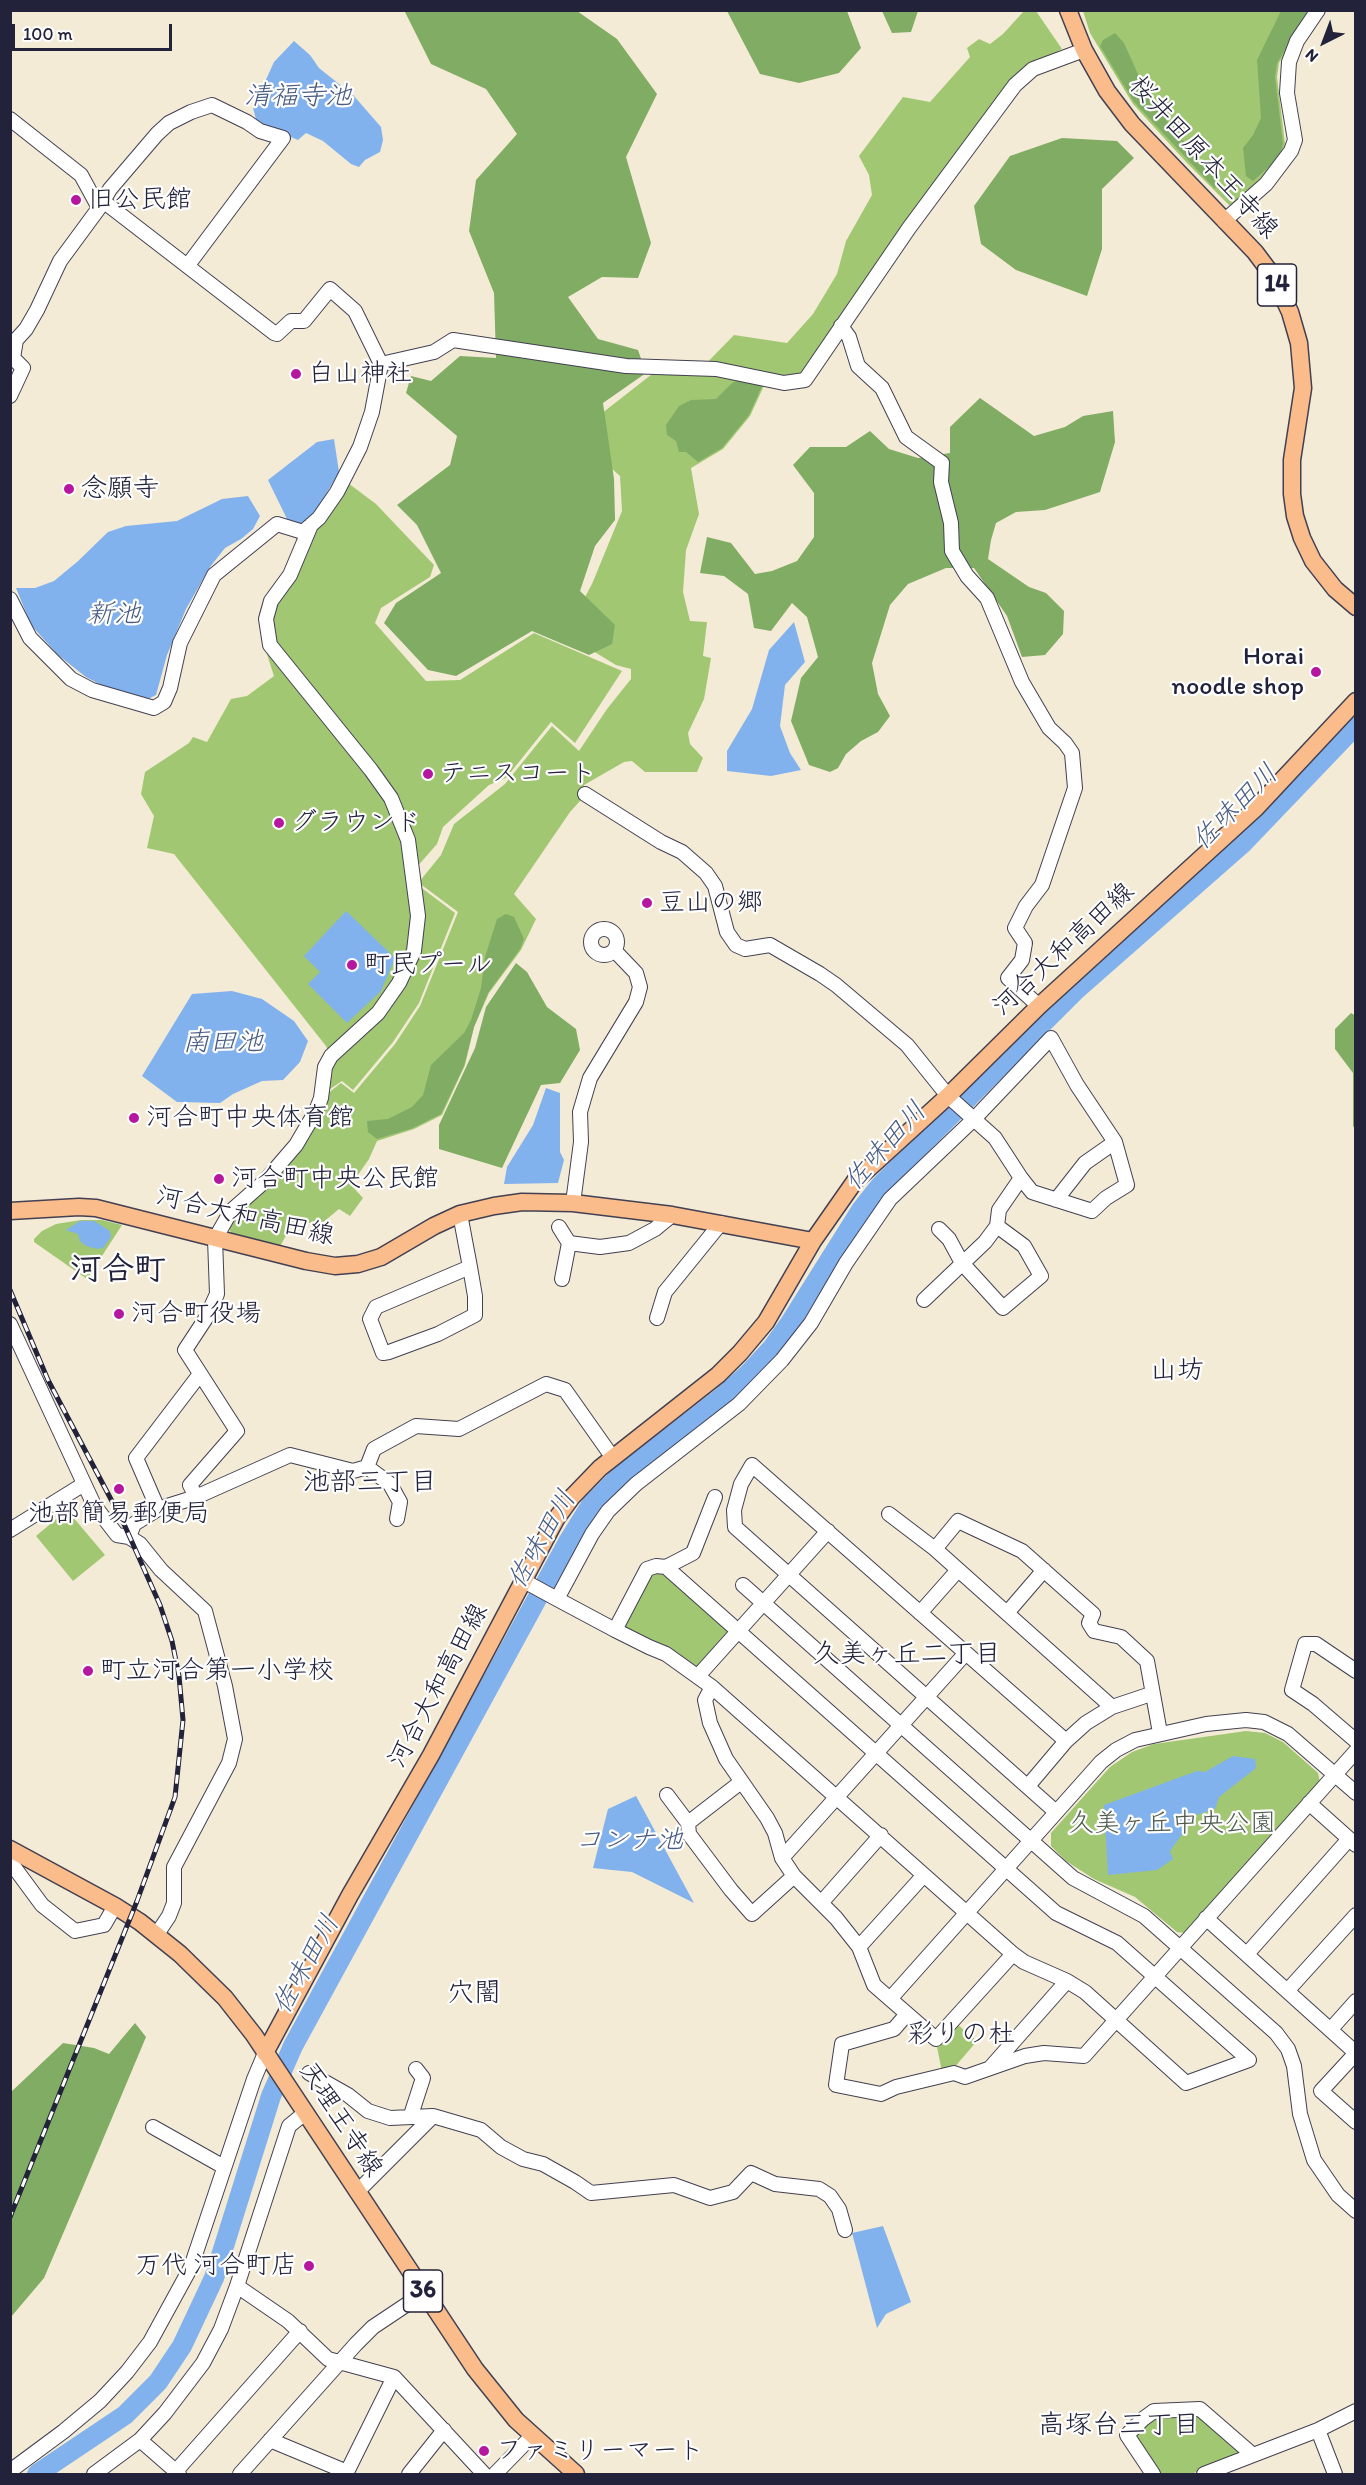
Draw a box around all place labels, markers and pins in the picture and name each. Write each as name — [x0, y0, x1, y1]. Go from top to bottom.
place label: 旧公民館 — [88, 184, 192, 216]
marker: 旧公民館 — [69, 193, 83, 207]
place label: 白山神社 — [308, 358, 412, 390]
marker: 白山神社 — [289, 367, 303, 381]
place label: 念願寺 — [81, 473, 159, 505]
marker: 念願寺 — [62, 482, 76, 496]
place label: Horai noodle shop — [1171, 641, 1304, 702]
marker: Horai noodle shop — [1309, 665, 1323, 679]
place label: テニスコート — [440, 758, 596, 790]
marker: テニスコート — [421, 767, 435, 781]
place label: グラウンド — [291, 807, 421, 839]
marker: グラウンド — [272, 816, 286, 830]
place label: 豆山の郷 — [659, 887, 763, 919]
marker: 豆山の郷 — [640, 896, 654, 910]
place label: 町民プール — [364, 949, 492, 981]
marker: 町民プール — [345, 958, 359, 972]
place label: 河合町中央体育館 — [146, 1102, 354, 1134]
marker: 河合町中央体育館 — [127, 1111, 141, 1125]
place label: 河合町中央公民館 — [231, 1163, 439, 1195]
marker: 河合町中央公民館 — [212, 1172, 226, 1186]
place label: 河合町役場 — [131, 1298, 261, 1330]
marker: 河合町役場 — [112, 1307, 126, 1321]
marker: 池部簡易郵便局 — [112, 1482, 126, 1496]
place label: 池部簡易郵便局 — [28, 1498, 210, 1530]
place label: 町立河合第一小学校 — [100, 1655, 334, 1687]
marker: 町立河合第一小学校 — [81, 1664, 95, 1678]
place label: 万代 河合町店 — [135, 2250, 297, 2282]
marker: 万代 河合町店 — [302, 2259, 316, 2273]
place label: ファミリーマート — [496, 2435, 704, 2467]
marker: ファミリーマート — [477, 2444, 491, 2458]

